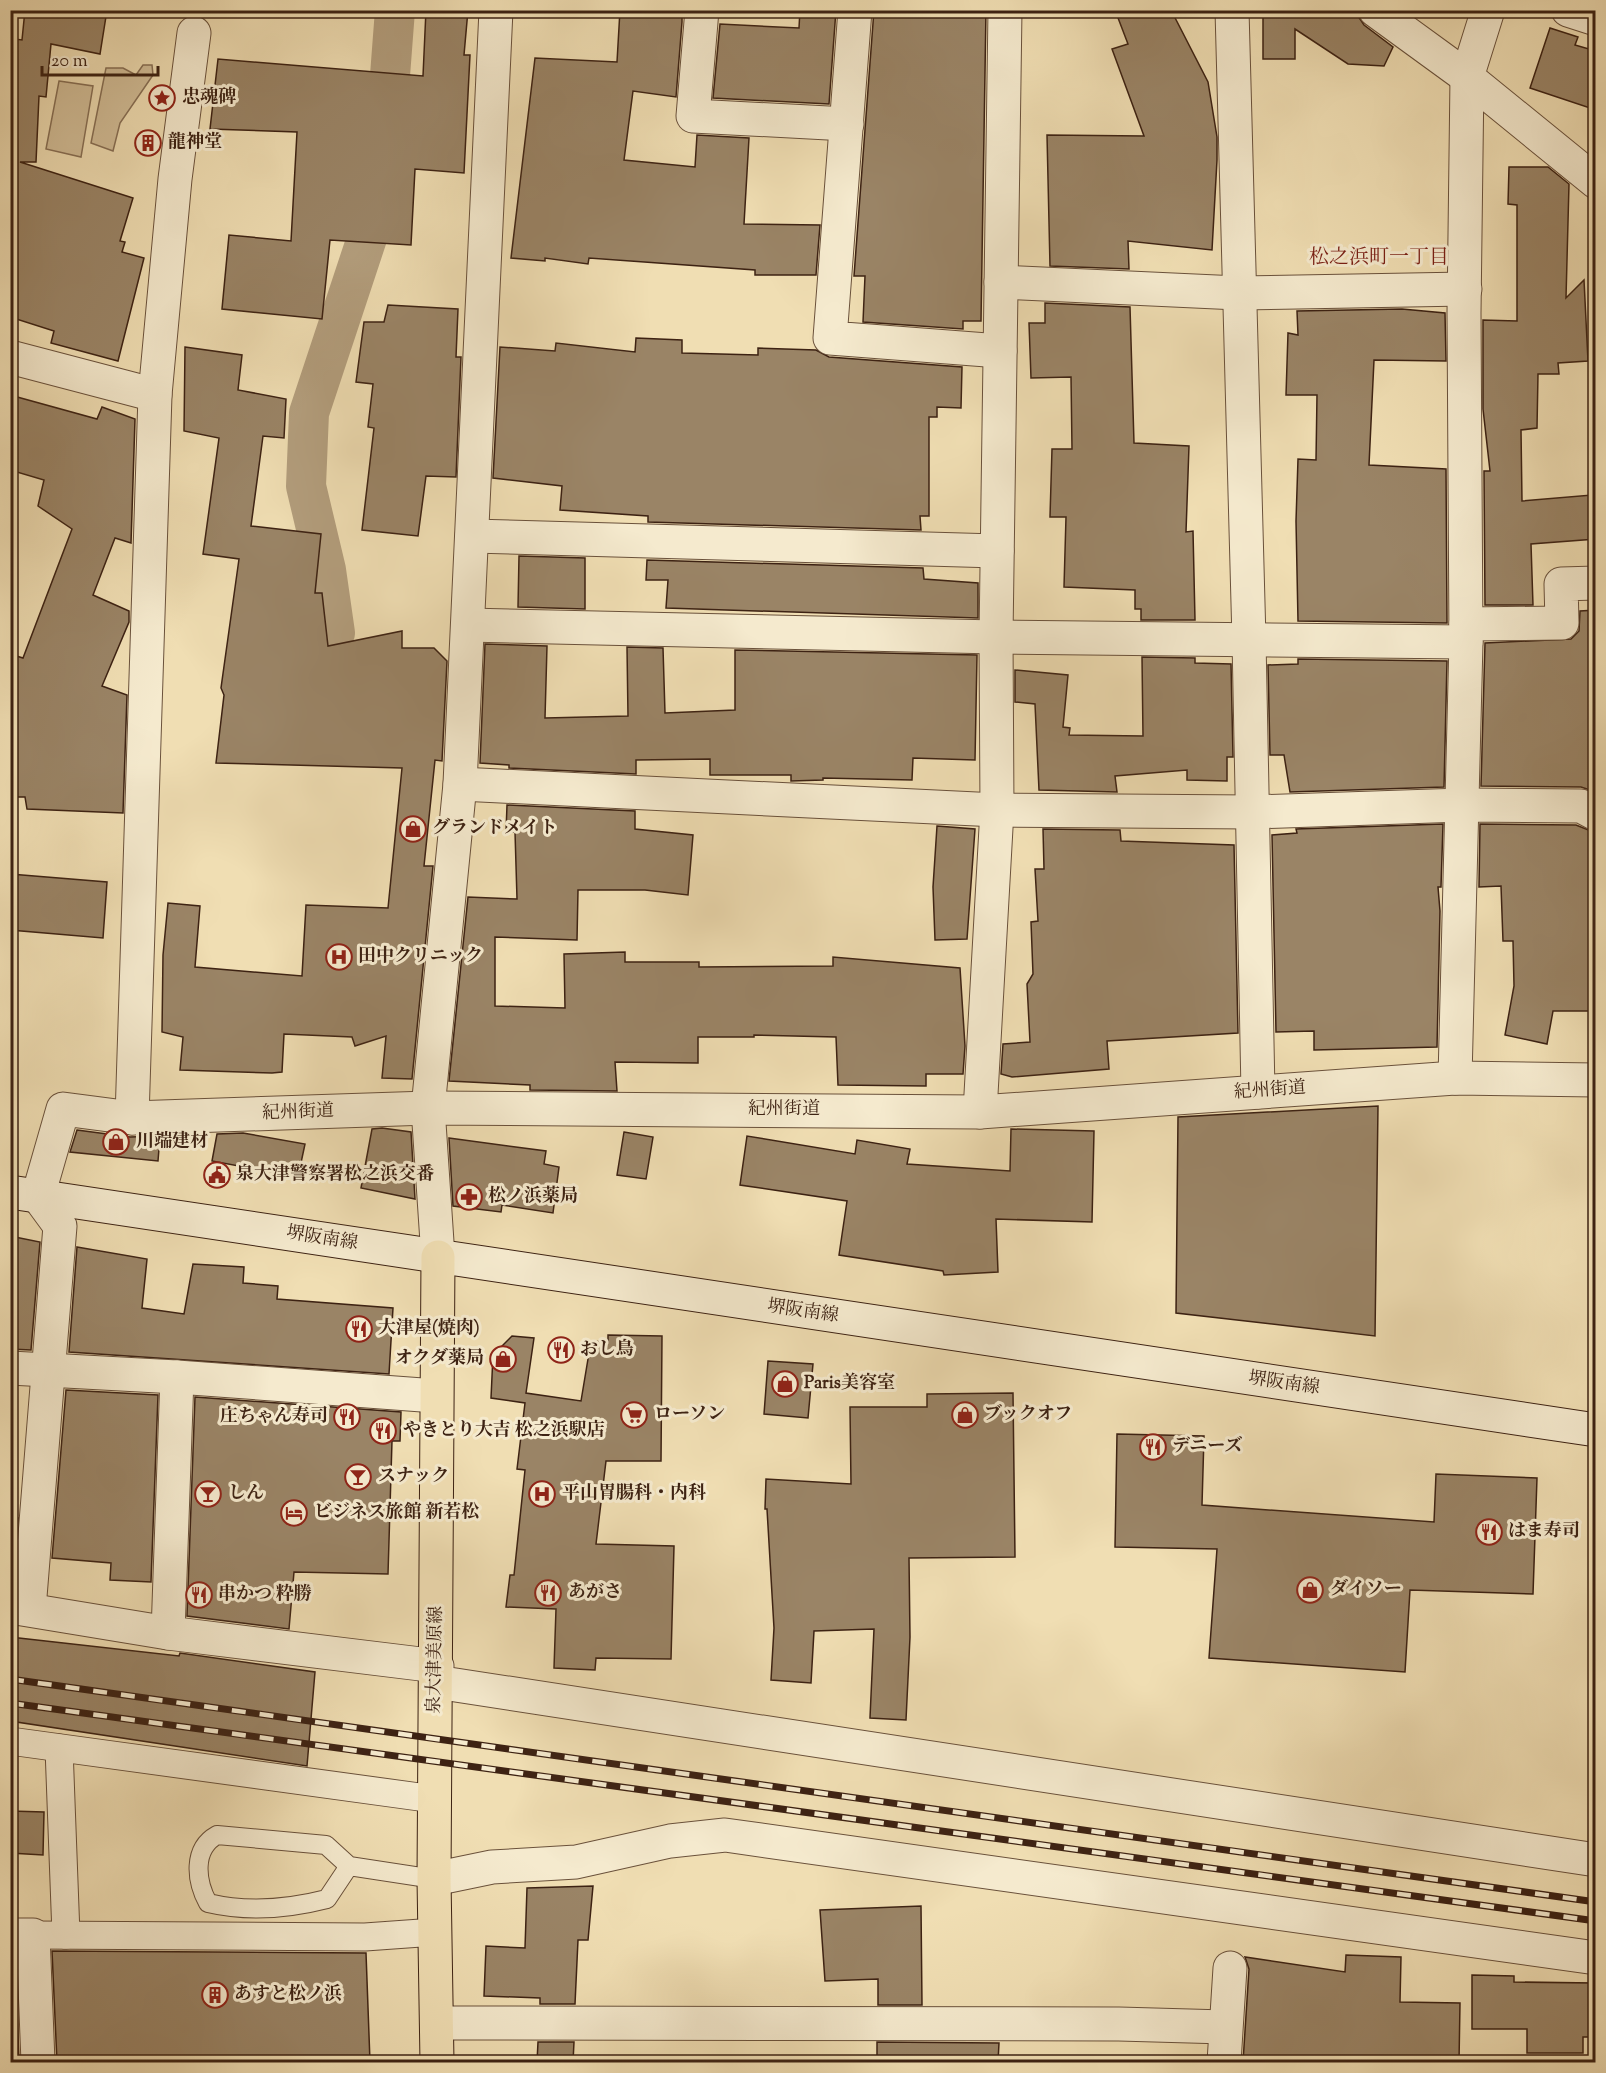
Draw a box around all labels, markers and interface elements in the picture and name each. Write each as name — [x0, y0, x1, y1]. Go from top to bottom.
scale bar — [42, 39, 158, 77]
text: 20 m — [51, 49, 88, 75]
place icon: 忠魂碑 — [147, 83, 177, 113]
place label: 忠魂碑 — [182, 85, 236, 111]
building icon: 龍神堂 — [133, 128, 163, 158]
place label: 龍神堂 — [168, 130, 222, 156]
district label: 松之浜町一丁目 — [1309, 244, 1449, 273]
shop icon: グランドメイト — [398, 814, 428, 844]
place label: グランドメイト — [432, 816, 557, 842]
hospital icon: 田中クリニック — [324, 942, 354, 972]
place label: 田中クリニック — [358, 944, 483, 970]
street label: 紀州街道 — [1233, 1076, 1307, 1106]
street label: 紀州街道 — [748, 1097, 820, 1123]
street label: 紀州街道 — [262, 1099, 334, 1127]
shop icon: 川端建材 — [101, 1127, 131, 1157]
place label: 川端建材 — [136, 1129, 208, 1155]
public building icon: 泉大津警察署松之浜交番 — [202, 1160, 232, 1190]
place label: 泉大津警察署松之浜交番 — [236, 1162, 434, 1188]
pharmacy icon: 松ノ浜薬局 — [454, 1182, 484, 1212]
place label: 松ノ浜薬局 — [488, 1184, 578, 1210]
street label: 堺阪南線 — [284, 1221, 360, 1257]
street label: 堺阪南線 — [766, 1294, 840, 1330]
restaurant icon: 大津屋(焼肉) — [344, 1314, 374, 1344]
place label: 大津屋(焼肉) — [378, 1316, 480, 1342]
restaurant icon: おし鳥 — [546, 1335, 576, 1365]
place label: おし鳥 — [580, 1337, 634, 1363]
shop icon: オクダ薬局 — [488, 1344, 518, 1374]
place label: オクダ薬局 — [395, 1346, 484, 1372]
street label: 堺阪南線 — [1247, 1366, 1321, 1402]
shop icon: Paris美容室 — [770, 1369, 800, 1399]
place label: Paris美容室 — [804, 1371, 895, 1397]
supermarket icon: ローソン — [619, 1400, 649, 1430]
shop icon: ブックオフ — [950, 1400, 980, 1430]
restaurant icon: 庄ちゃん寿司 — [332, 1402, 362, 1432]
place label: ローソン — [654, 1402, 725, 1428]
place label: ブックオフ — [984, 1402, 1072, 1428]
place label: 庄ちゃん寿司 — [220, 1404, 328, 1430]
restaurant icon: やきとり大吉 松之浜駅店 — [368, 1416, 398, 1446]
place label: やきとり大吉 松之浜駅店 — [403, 1418, 605, 1444]
restaurant icon: デニーズ — [1138, 1432, 1168, 1462]
place label: デニーズ — [1172, 1434, 1242, 1460]
bar icon: スナック — [343, 1462, 373, 1492]
place label: スナック — [378, 1464, 449, 1490]
bar icon: しん — [193, 1479, 223, 1509]
hospital icon: 平山胃腸科・内科 — [527, 1479, 557, 1509]
place label: しん — [228, 1481, 264, 1507]
place label: 平山胃腸科・内科 — [562, 1481, 706, 1507]
hotel icon: ビジネス旅館 新若松 — [279, 1498, 309, 1528]
place label: ビジネス旅館 新若松 — [314, 1500, 479, 1526]
restaurant icon: はま寿司 — [1474, 1517, 1504, 1547]
place label: はま寿司 — [1508, 1519, 1580, 1545]
shop icon: ダイソー — [1295, 1575, 1325, 1605]
place label: ダイソー — [1330, 1577, 1402, 1603]
restaurant icon: あがさ — [533, 1578, 563, 1608]
restaurant icon: 串かつ 粋勝 — [184, 1580, 214, 1610]
place label: あがさ — [568, 1580, 622, 1606]
place label: 串かつ 粋勝 — [218, 1582, 312, 1608]
street label: 泉大津美原線 — [422, 1606, 450, 1714]
building icon: あすと松ノ浜 — [200, 1980, 230, 2010]
place label: あすと松ノ浜 — [234, 1982, 342, 2008]

